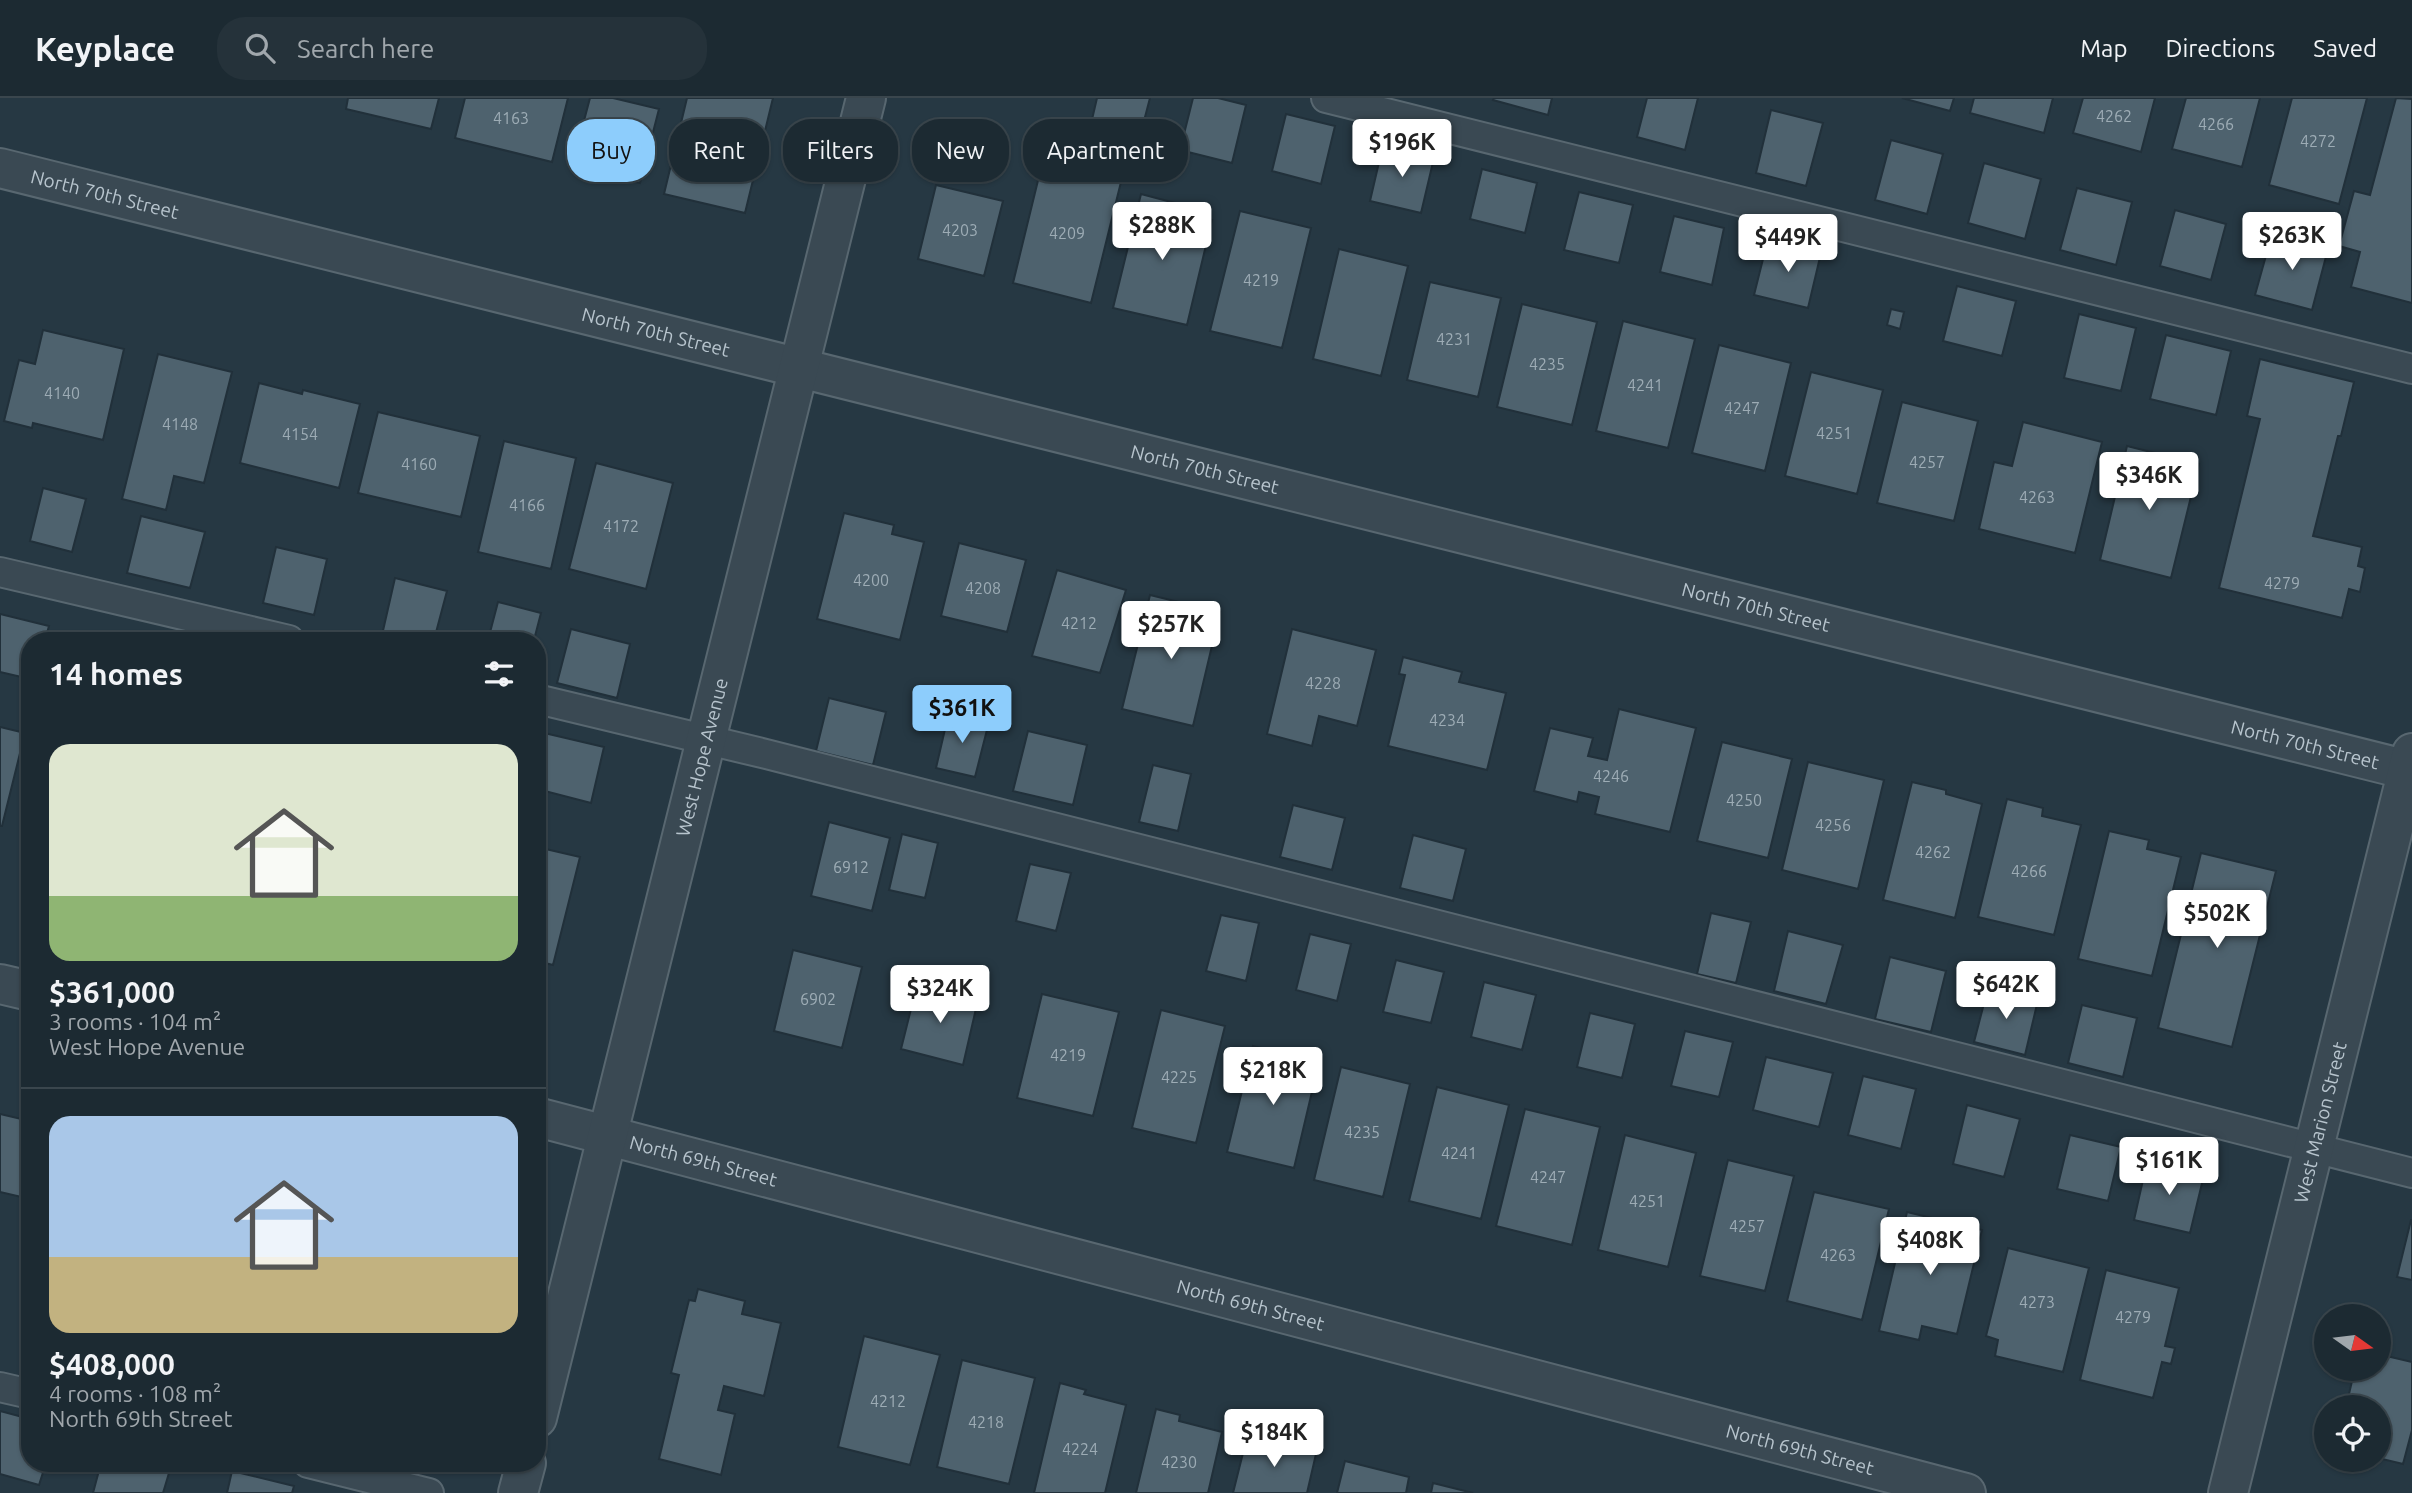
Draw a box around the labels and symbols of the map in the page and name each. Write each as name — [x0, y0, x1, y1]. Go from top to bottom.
house number: 4262 — [2096, 107, 2132, 125]
house number: 4163 — [493, 109, 529, 127]
house number: 4266 — [2198, 115, 2234, 133]
pin: $196K — [1353, 120, 1451, 179]
house number: 4272 — [2300, 132, 2336, 150]
street label: North 70th Street — [28, 165, 182, 223]
pin: $288K — [1113, 202, 1211, 262]
pin: $263K — [2243, 212, 2341, 272]
pin: $449K — [1739, 214, 1837, 274]
house number: 4203 — [942, 221, 978, 239]
house number: 4209 — [1049, 224, 1085, 242]
house number: 4219 — [1243, 271, 1279, 289]
street label: North 70th Street — [580, 303, 733, 361]
house number: 4231 — [1436, 330, 1472, 348]
house number: 4235 — [1529, 355, 1565, 373]
house number: 4241 — [1627, 376, 1663, 394]
house number: 4140 — [44, 384, 80, 402]
house number: 4247 — [1724, 399, 1760, 417]
house number: 4148 — [162, 415, 198, 433]
house number: 4251 — [1816, 424, 1852, 442]
house number: 4154 — [282, 425, 318, 443]
street label: North 70th Street — [1129, 440, 1282, 498]
pin: $346K — [2100, 452, 2198, 512]
house number: 4257 — [1909, 453, 1945, 471]
house number: 4160 — [401, 455, 437, 473]
house number: 4263 — [2019, 488, 2055, 506]
house number: 4166 — [509, 496, 545, 514]
house number: 4172 — [603, 517, 639, 535]
house number: 4200 — [853, 571, 889, 589]
house number: 4279 — [2264, 574, 2300, 592]
street label: North 70th Street — [1680, 578, 1833, 636]
house number: 4208 — [965, 579, 1001, 597]
pin: $257K — [1122, 602, 1220, 661]
house number: 4212 — [1061, 614, 1097, 632]
house number: 4228 — [1305, 674, 1341, 692]
street label: West Hope Avenue — [671, 676, 732, 839]
pin: $361K — [913, 686, 1011, 745]
house number: 4234 — [1429, 711, 1465, 729]
street label: North 70th Street — [2229, 715, 2382, 773]
house number: 4246 — [1593, 767, 1629, 785]
house number: 4250 — [1726, 791, 1762, 809]
house number: 4256 — [1815, 816, 1851, 834]
house number: 4262 — [1915, 843, 1951, 861]
house number: 6912 — [833, 858, 869, 876]
house number: 4266 — [2011, 862, 2047, 880]
pin: $502K — [2168, 890, 2266, 950]
pin: $642K — [1957, 962, 2055, 1021]
pin: $324K — [891, 965, 989, 1025]
house number: 6902 — [800, 990, 836, 1008]
street label: West Marion Street — [2290, 1039, 2351, 1205]
house number: 4219 — [1050, 1046, 1086, 1064]
pin: $218K — [1224, 1048, 1322, 1107]
house number: 4225 — [1161, 1068, 1197, 1086]
house number: 4235 — [1344, 1123, 1380, 1141]
street label: North 69th Street — [627, 1131, 780, 1191]
pin: $161K — [2120, 1138, 2218, 1197]
house number: 4241 — [1441, 1144, 1477, 1162]
house number: 4247 — [1530, 1168, 1566, 1186]
house number: 4251 — [1629, 1192, 1665, 1210]
house number: 4257 — [1729, 1217, 1765, 1235]
pin: $408K — [1881, 1218, 1979, 1277]
house number: 4263 — [1820, 1246, 1856, 1264]
street label: North 69th Street — [1175, 1275, 1327, 1335]
house number: 4273 — [2019, 1293, 2055, 1311]
north arrow — [2314, 1304, 2390, 1381]
house number: 4279 — [2115, 1308, 2151, 1326]
house number: 4212 — [870, 1392, 906, 1410]
pin: $184K — [1225, 1410, 1323, 1469]
house number: 4218 — [968, 1413, 1004, 1431]
street label: North 69th Street — [1724, 1419, 1877, 1479]
house number: 4224 — [1062, 1440, 1098, 1458]
house number: 4230 — [1161, 1453, 1197, 1471]

